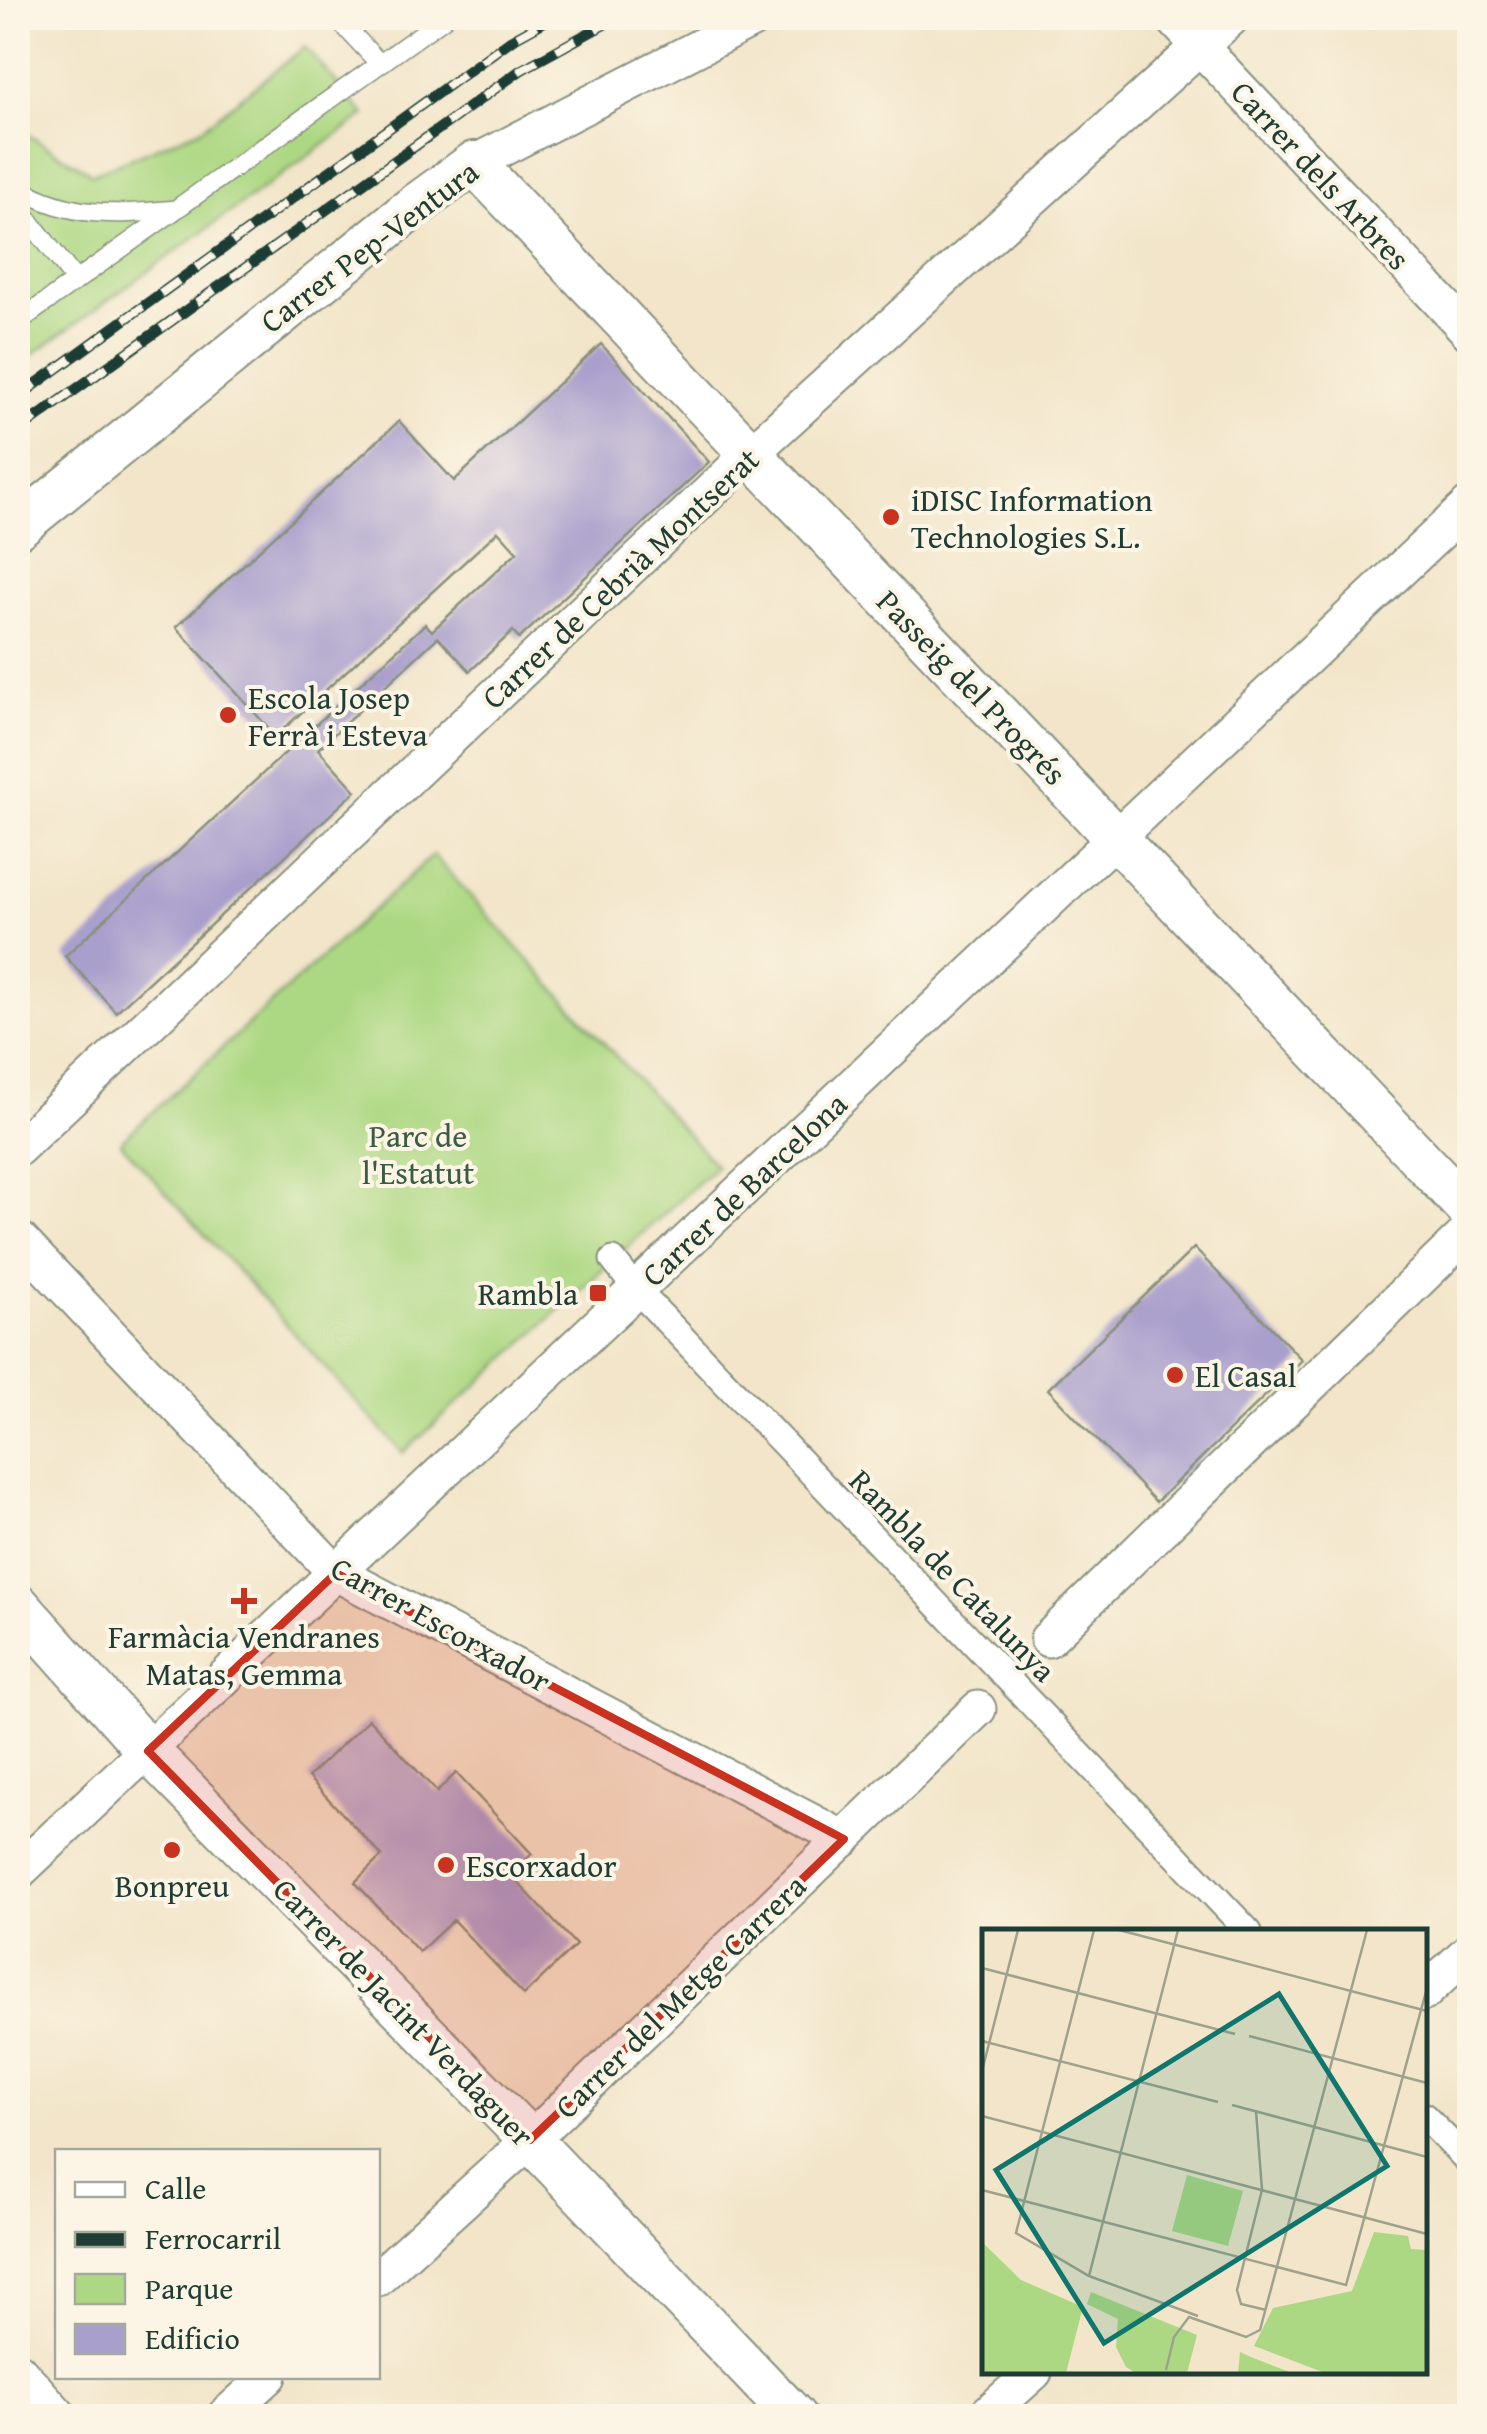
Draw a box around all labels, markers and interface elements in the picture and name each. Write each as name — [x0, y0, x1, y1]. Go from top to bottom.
street label: Carrer dels Arbres — [1221, 70, 1421, 280]
street label: Carrer Pep-Ventura — [250, 148, 488, 344]
street label: Carrer de Cebrià Montserat — [471, 436, 769, 720]
place label: iDISC Information Technologies S.L. — [911, 476, 1153, 560]
marker: iDISC Information Technologies S.L. — [880, 506, 902, 528]
street label: Passeig del Progrés — [866, 579, 1078, 795]
place label: Escola Josep Ferrà i Esteva — [248, 674, 428, 758]
marker: Escola Josep Ferrà i Esteva — [217, 704, 239, 726]
street label: Carrer de Barcelona — [631, 1081, 857, 1297]
park label: Parc de l'Estatut — [362, 1112, 474, 1196]
place label: Rambla — [478, 1270, 578, 1317]
marker: Rambla — [587, 1282, 609, 1304]
place label: El Casal — [1195, 1352, 1297, 1399]
marker: El Casal — [1164, 1364, 1186, 1386]
street label: Rambla de Catalunya — [839, 1458, 1067, 1692]
street label: Carrer Escorxador — [323, 1544, 559, 1704]
marker: Farmàcia Vendranes Matas, Gemma — [233, 1590, 255, 1612]
place label: Farmàcia Vendranes Matas, Gemma — [108, 1613, 380, 1697]
marker: Bonpreu — [161, 1839, 183, 1861]
place label: Escorxador — [466, 1842, 617, 1889]
marker: Escorxador — [435, 1854, 457, 1876]
place label: Bonpreu — [115, 1862, 230, 1909]
street label: Carrer del Metge Carrera — [544, 1863, 816, 2129]
street label: Carrer de Jacint Verdaguer — [263, 1867, 545, 2157]
inset map — [982, 1929, 1427, 2374]
legend — [55, 2149, 380, 2379]
text: Calle — [145, 2166, 206, 2210]
text: Ferrocarril — [145, 2216, 281, 2260]
text: Parque — [145, 2266, 233, 2310]
text: Edificio — [145, 2316, 240, 2360]

